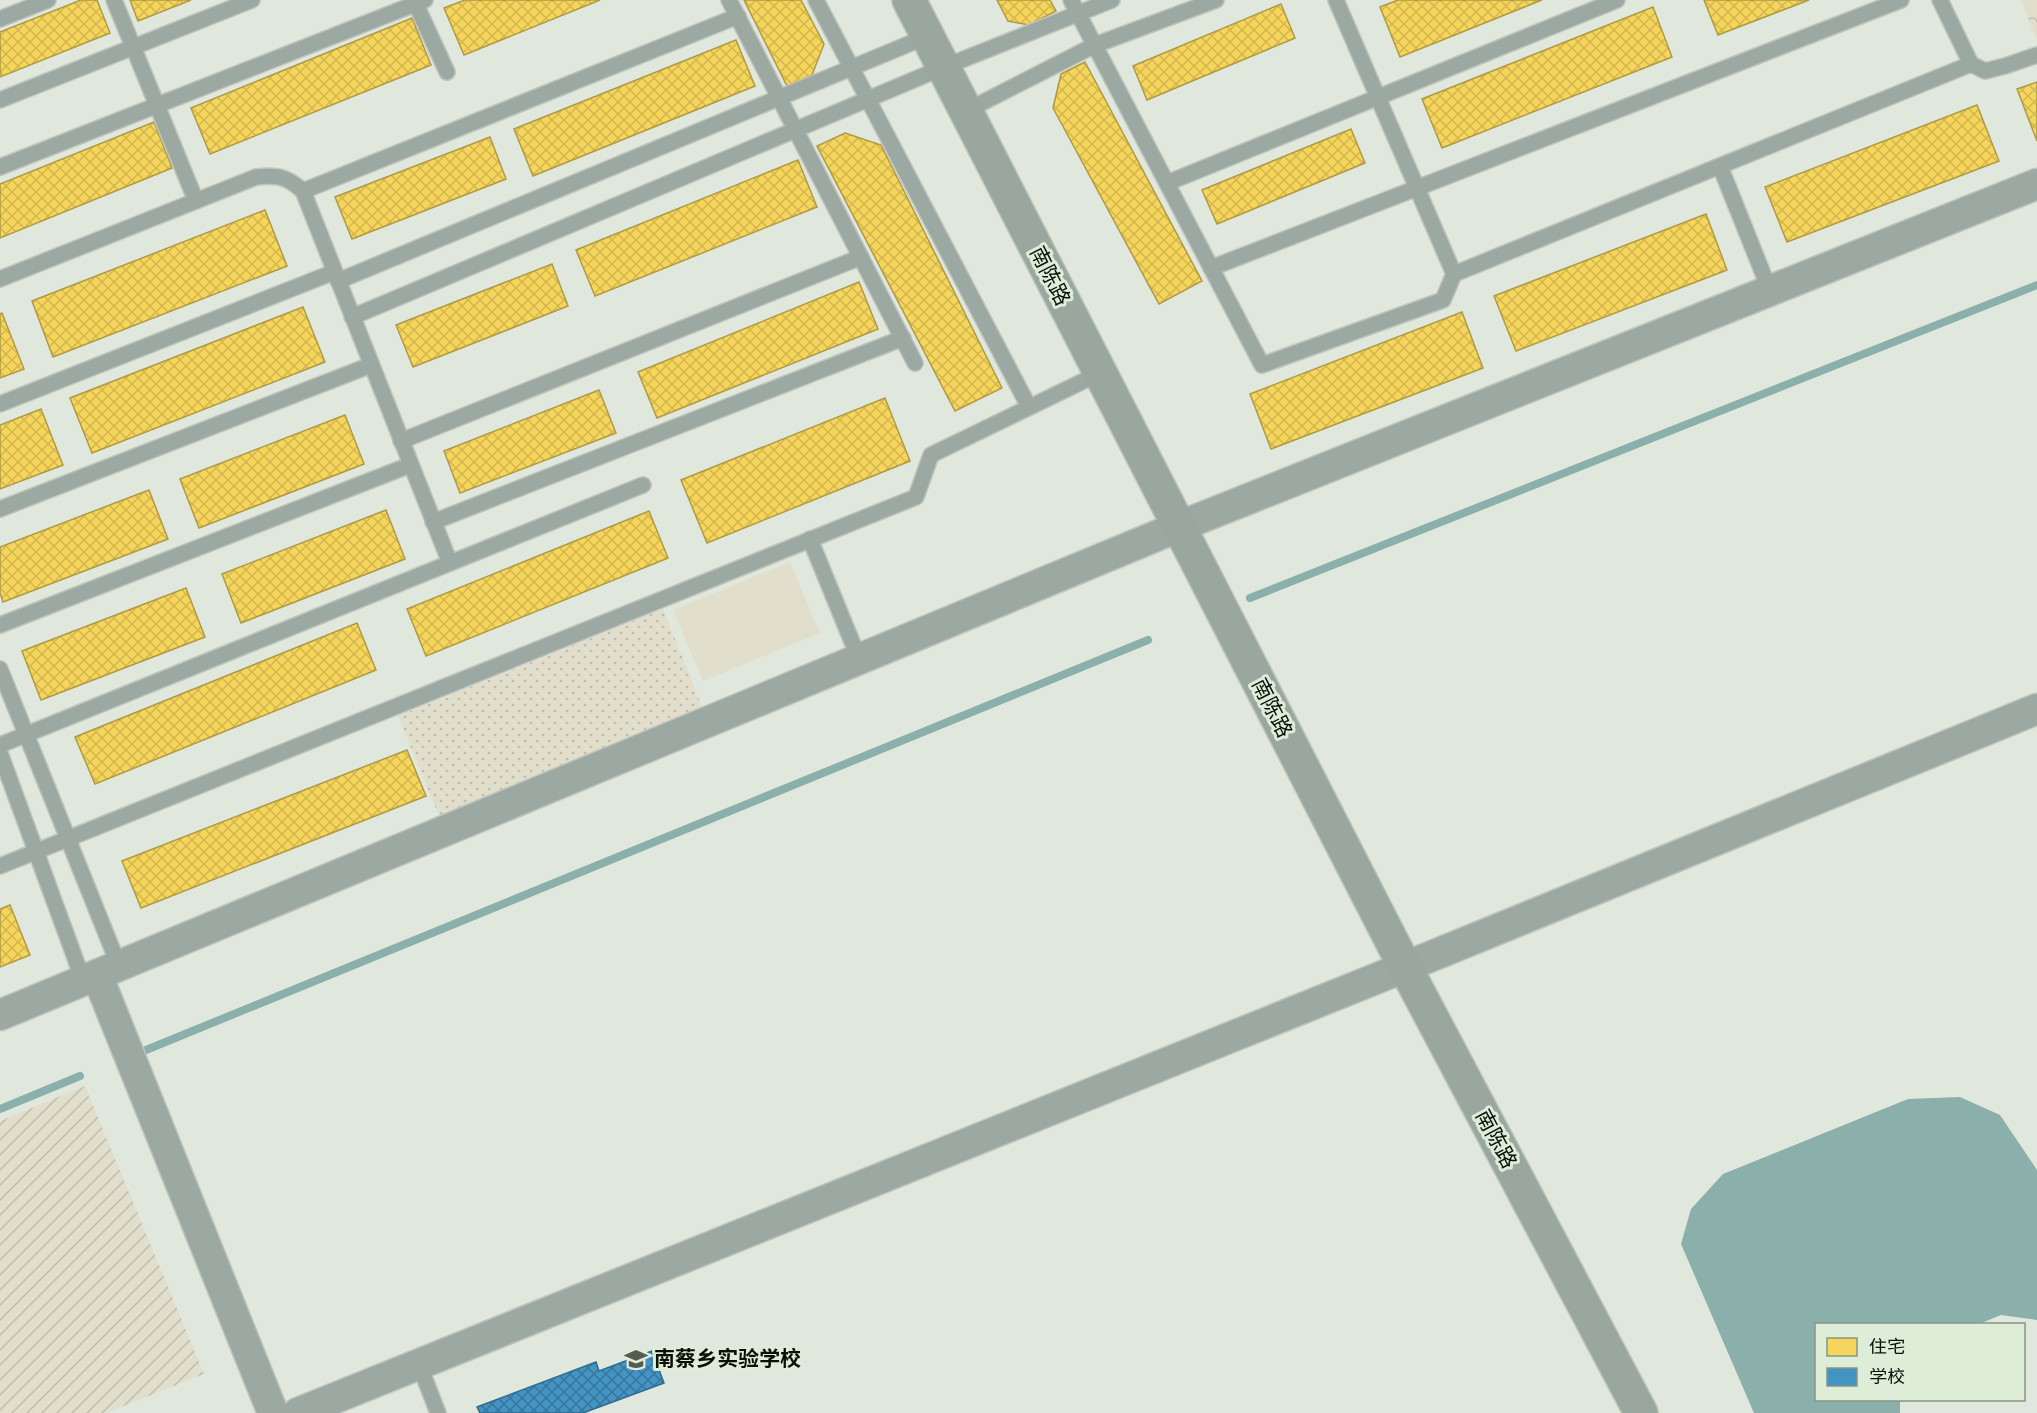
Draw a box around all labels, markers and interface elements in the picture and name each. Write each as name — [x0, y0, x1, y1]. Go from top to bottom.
street label: 南陈路 — [1024, 242, 1076, 310]
street label: 南陈路 — [1246, 674, 1298, 742]
street label: 南陈路 — [1470, 1105, 1522, 1173]
legend — [1815, 1323, 2025, 1401]
text: 住宅 — [1869, 1336, 1905, 1358]
school or university icon: 南蔡乡实验学校 — [623, 1346, 649, 1372]
place label: 南蔡乡实验学校 — [654, 1346, 801, 1372]
text: 学校 — [1869, 1366, 1905, 1388]

